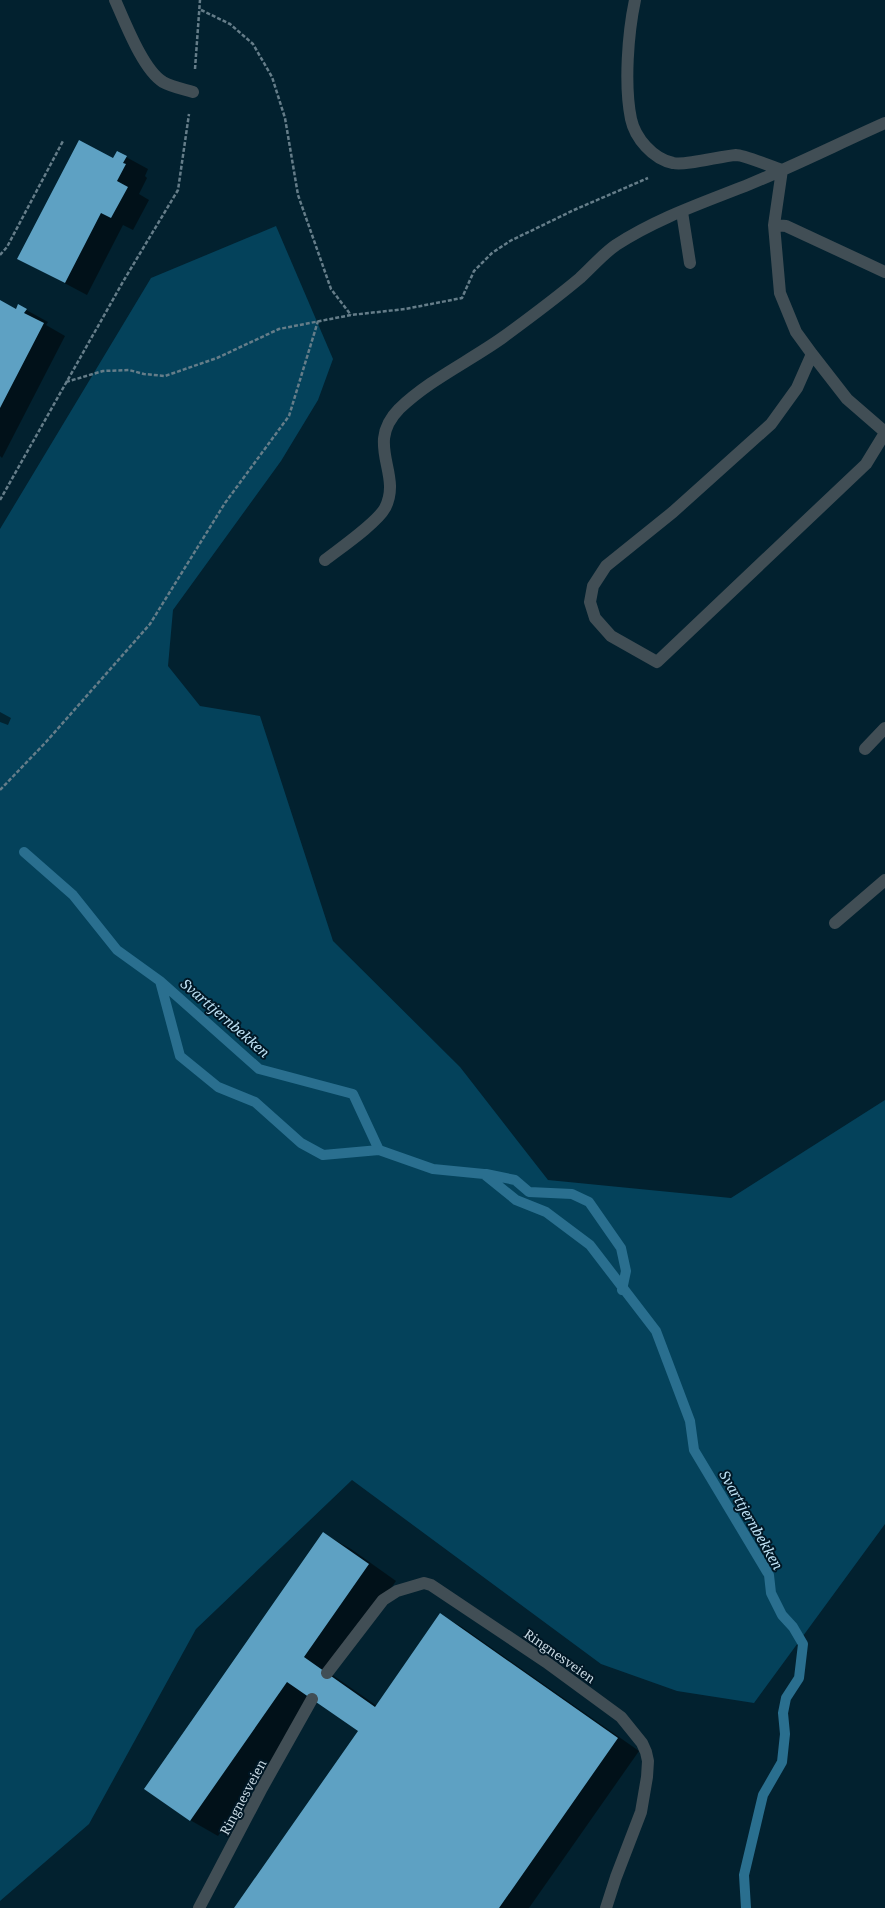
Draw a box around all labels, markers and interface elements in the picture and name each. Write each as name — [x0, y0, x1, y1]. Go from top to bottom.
water label: Svarttjernbekken — [177, 974, 274, 1062]
water label: Svarttjernbekken — [715, 1467, 788, 1573]
street label: Ringnesveien — [521, 1625, 600, 1688]
street label: Ringnesveien — [216, 1755, 271, 1838]

